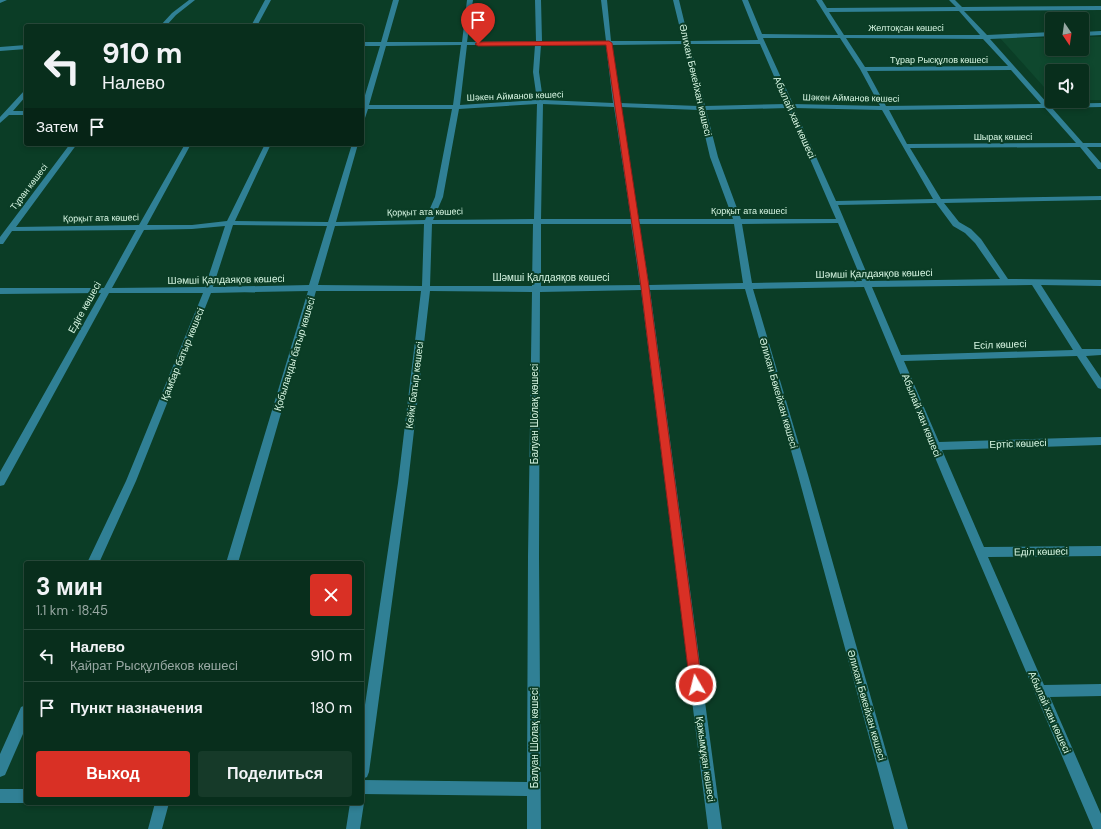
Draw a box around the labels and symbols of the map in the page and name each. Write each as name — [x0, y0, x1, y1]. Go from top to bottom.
pin — [461, 3, 495, 44]
north arrow — [1045, 12, 1089, 56]
street label: Желтоқсан көшесі — [868, 22, 944, 34]
street label: Әлихан Бөкейхан көшесі — [676, 23, 715, 137]
street label: Тұрар Рысқұлов көшесі — [890, 54, 988, 66]
street label: Абылай хан көшесі — [771, 74, 819, 160]
street label: Шәкен Айманов көшесі — [466, 88, 564, 104]
street label: Шәкен Айманов көшесі — [803, 91, 899, 105]
street label: Шырақ көшесі — [974, 131, 1032, 143]
street label: Тұран көшесі — [8, 161, 50, 213]
street label: Қорқыт ата көшесі — [387, 205, 463, 219]
street label: Қорқыт ата көшесі — [711, 205, 787, 217]
street label: Қорқыт ата көшесі — [63, 211, 139, 225]
street label: Шәмші Қалдаяқов көшесі — [815, 266, 933, 281]
street label: Шәмші Қалдаяқов көшесі — [492, 271, 610, 284]
street label: Шәмші Қалдаяқов көшесі — [167, 272, 285, 287]
street label: Едіге көшесі — [65, 279, 104, 335]
street label: Қобыланды батыр көшесі — [271, 296, 318, 413]
street label: Қамбар батыр көшесі — [158, 306, 207, 403]
street label: Әлихан Бөкейхан көшесі — [756, 336, 801, 450]
street label: Есіл көшесі — [973, 337, 1027, 352]
street label: Кейкі батыр көшесі — [403, 341, 426, 429]
street label: Балуан Шолақ көшесі — [528, 364, 541, 464]
street label: Абылай хан көшесі — [899, 372, 944, 459]
street label: Ертіс көшесі — [989, 436, 1047, 451]
street label: Еділ көшесі — [1014, 545, 1068, 558]
street label: Әлихан Бөкейхан көшесі — [844, 648, 889, 762]
position arrow — [675, 664, 717, 706]
street label: Абылай хан көшесі — [1026, 669, 1074, 755]
street label: Балуан Шолақ көшесі — [528, 688, 541, 788]
street label: Қажымұқан көшесі — [693, 716, 718, 803]

